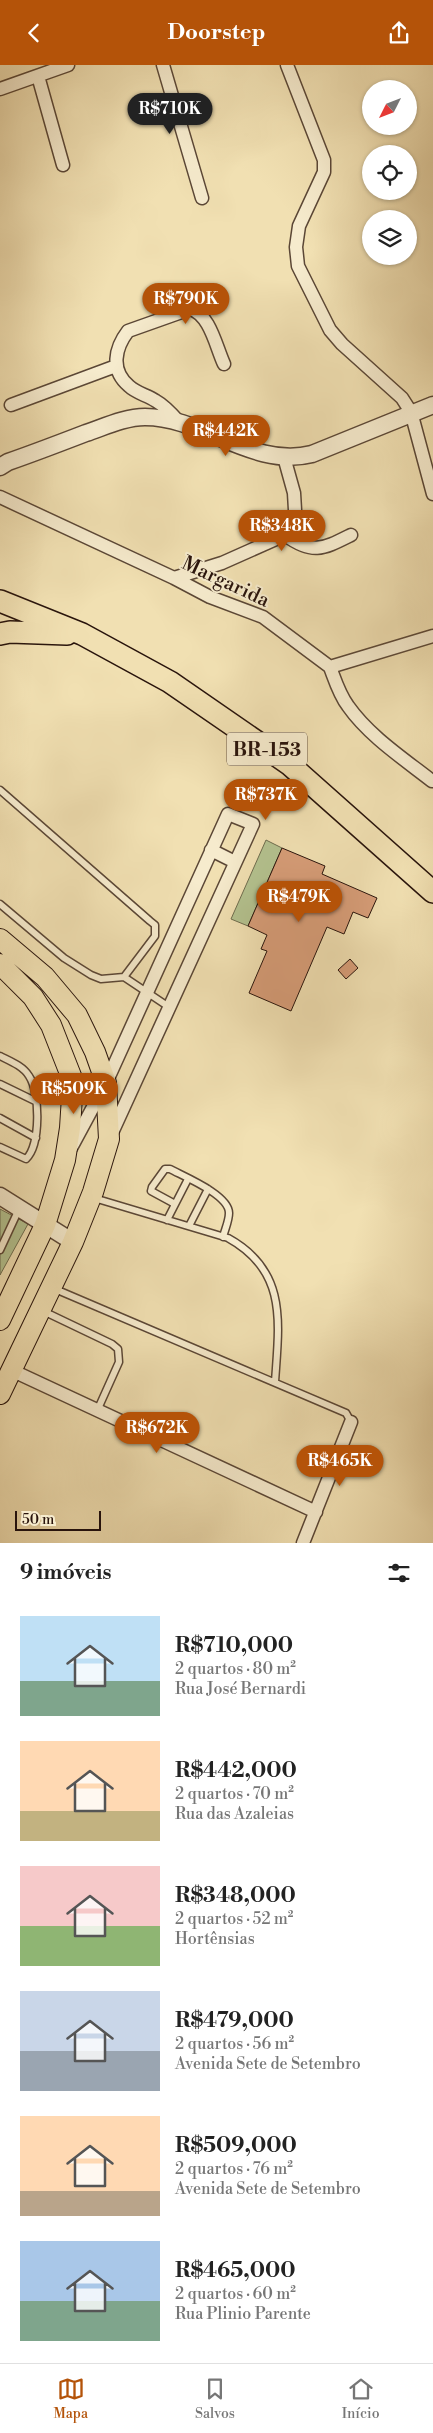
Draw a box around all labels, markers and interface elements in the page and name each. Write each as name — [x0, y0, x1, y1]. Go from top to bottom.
icon: back — [20, 19, 48, 47]
text: Doorstep — [168, 19, 265, 46]
icon: share — [385, 19, 413, 47]
north arrow — [362, 80, 418, 135]
map controls — [362, 80, 417, 265]
pin: R$710K — [129, 93, 211, 135]
text: R$710K — [138, 99, 202, 119]
button: locate — [362, 145, 417, 200]
button: layers — [362, 210, 417, 265]
pin: R$790K — [145, 283, 227, 325]
text: R$790K — [153, 289, 219, 309]
pin: R$442K — [185, 415, 267, 457]
text: R$442K — [193, 421, 259, 441]
pin: R$348K — [241, 509, 323, 552]
text: R$348K — [249, 516, 315, 536]
street label: Margarida — [178, 551, 274, 614]
road number: BR-153 — [227, 733, 307, 766]
pin: R$737K — [225, 779, 307, 821]
text: R$737K — [235, 785, 297, 805]
pin: R$479K — [258, 881, 340, 923]
text: R$479K — [267, 887, 331, 907]
pin: R$509K — [33, 1073, 115, 1115]
text: R$509K — [41, 1079, 107, 1099]
pin: R$672K — [116, 1411, 198, 1454]
text: R$672K — [126, 1418, 188, 1438]
pin: R$465K — [299, 1445, 381, 1487]
text: R$465K — [307, 1451, 373, 1471]
scale bar — [15, 1508, 101, 1531]
text: 50 m — [22, 1511, 54, 1529]
icon: filters — [385, 1559, 413, 1587]
text: 9 imóveis — [20, 1560, 111, 1586]
text: R$710,000 — [175, 1633, 293, 1659]
icon: home — [60, 1636, 120, 1696]
text: 2 quartos · 80 m² — [175, 1659, 296, 1679]
text: Rua José Bernardi — [175, 1679, 306, 1699]
text: R$442,000 — [175, 1758, 297, 1784]
icon: home — [60, 1761, 120, 1821]
text: 2 quartos · 70 m² — [175, 1784, 294, 1804]
text: Rua das Azaleias — [175, 1804, 294, 1824]
text: R$348,000 — [175, 1883, 296, 1909]
icon: home — [60, 1886, 120, 1946]
text: 2 quartos · 52 m² — [175, 1909, 293, 1929]
text: Hortênsias — [175, 1929, 255, 1949]
text: R$479,000 — [175, 2008, 294, 2034]
icon: home — [60, 2011, 120, 2071]
text: 2 quartos · 56 m² — [175, 2034, 294, 2054]
text: Avenida Sete de Setembro — [175, 2054, 361, 2074]
text: R$509,000 — [175, 2133, 297, 2159]
icon: home — [60, 2136, 120, 2196]
text: 2 quartos · 76 m² — [175, 2159, 293, 2179]
text: Avenida Sete de Setembro — [175, 2179, 361, 2199]
text: R$465,000 — [175, 2258, 296, 2284]
icon: home — [60, 2261, 120, 2321]
text: 2 quartos · 60 m² — [175, 2284, 296, 2304]
text: Rua Plinio Parente — [175, 2304, 311, 2324]
tab: Mapa — [53, 2375, 88, 2423]
tab: Salvos — [195, 2375, 235, 2423]
tab: Início — [342, 2375, 380, 2423]

